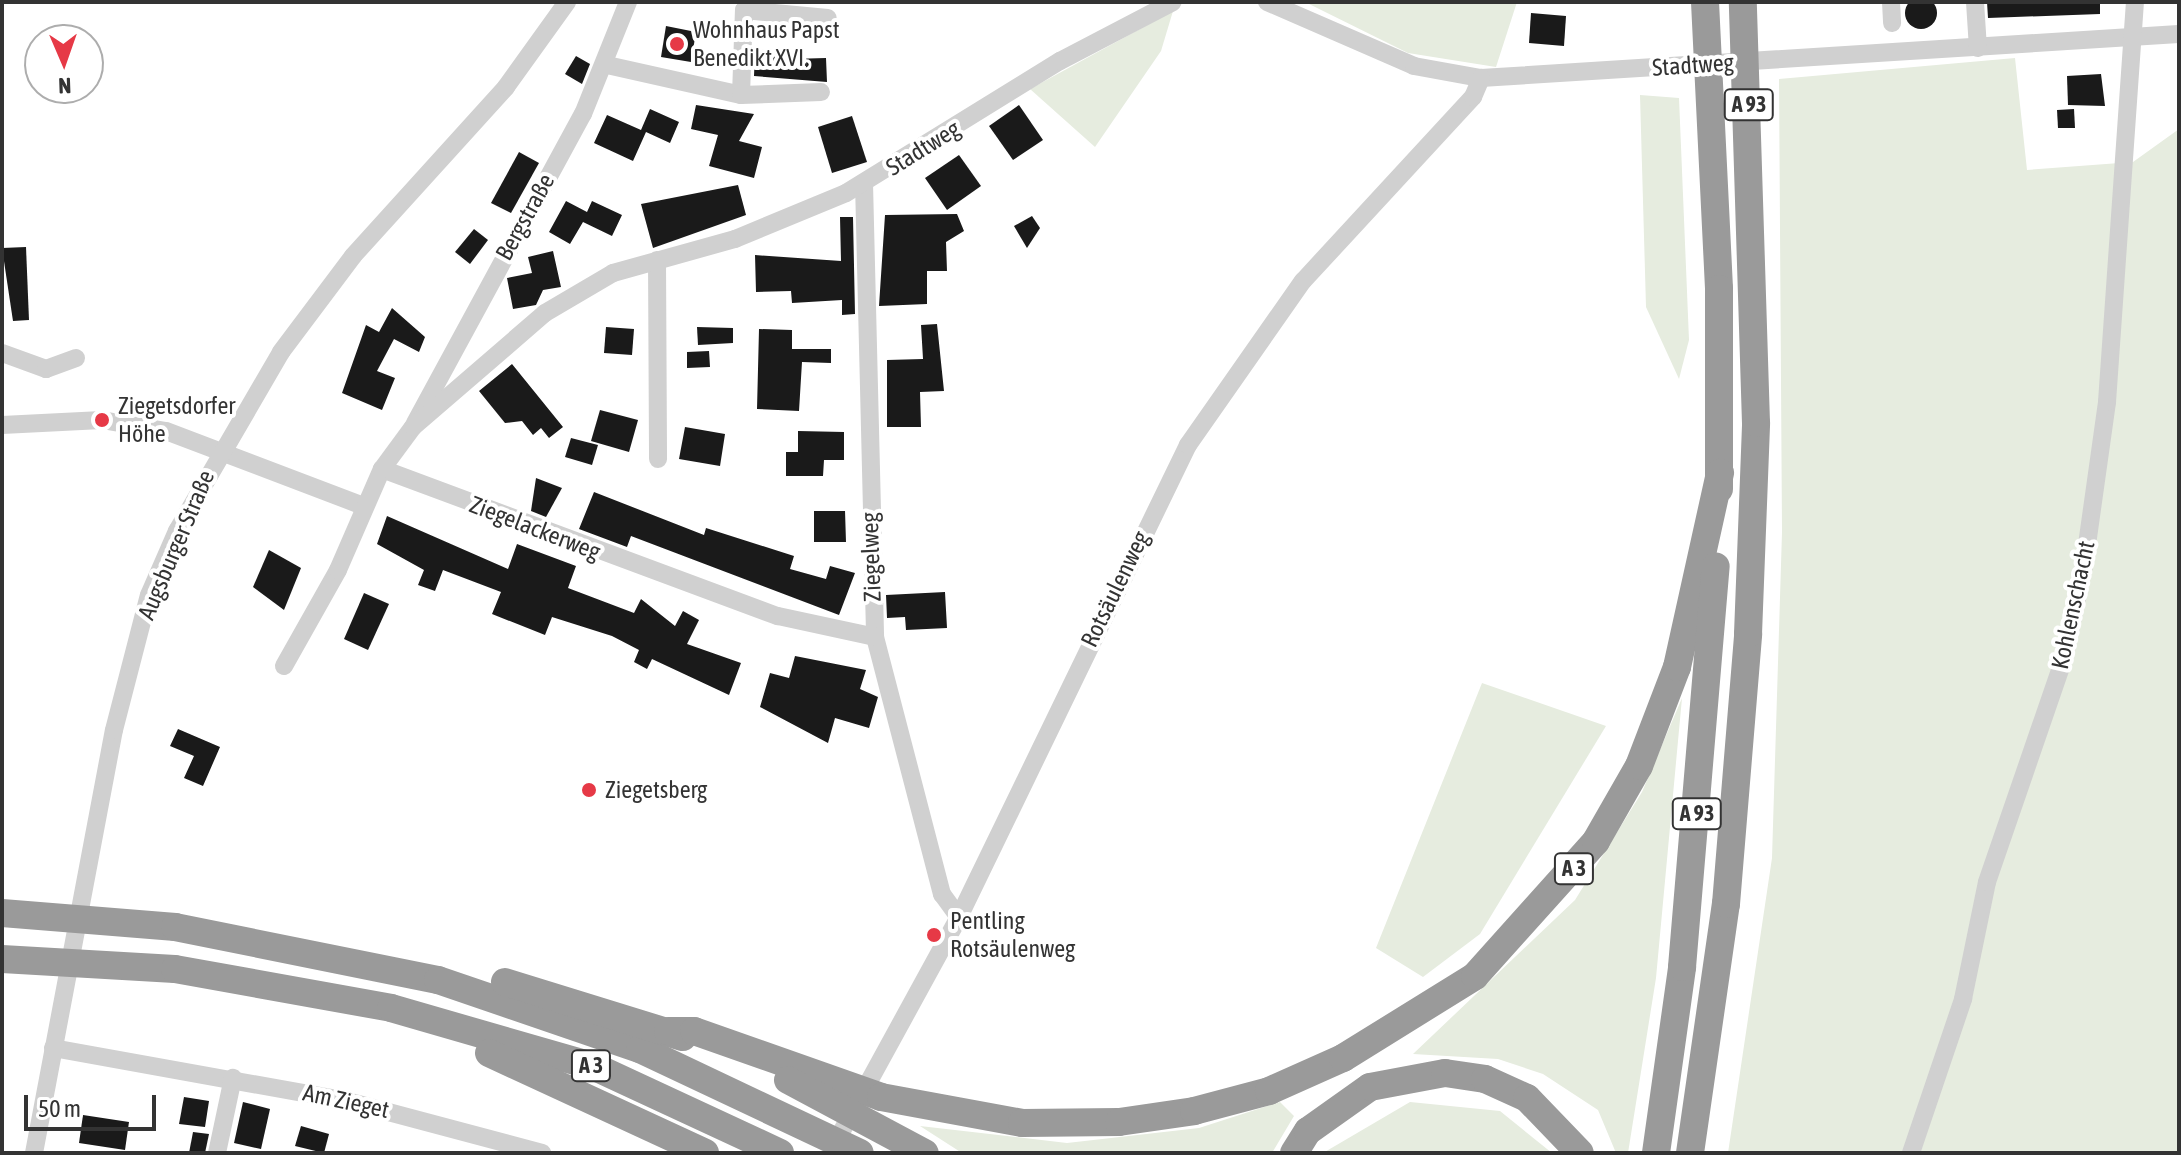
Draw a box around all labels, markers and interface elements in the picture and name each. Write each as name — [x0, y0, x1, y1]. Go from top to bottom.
place label: Wohnhaus Papst Benedikt XVI. — [693, 16, 840, 72]
north arrow — [24, 24, 104, 104]
marker: Wohnhaus Papst Benedikt XVI. — [668, 35, 686, 53]
street label: Stadtweg — [1651, 48, 1735, 82]
text: N — [58, 73, 72, 99]
road number: A 93 — [1723, 87, 1775, 123]
street label: Stadtweg — [881, 114, 965, 182]
street label: Bergstraße — [490, 169, 560, 265]
place label: Ziegetsdorfer Höhe — [118, 392, 235, 448]
marker: Ziegetsdorfer Höhe — [93, 411, 111, 429]
street label: Augsburger Straße — [132, 466, 220, 624]
street label: Ziegelackerweg — [466, 490, 604, 566]
street label: Ziegelweg — [855, 512, 887, 602]
street label: Rotsäulenweg — [1075, 526, 1155, 652]
street label: Kohlenschacht — [2045, 538, 2101, 672]
place label: Ziegetsberg — [605, 776, 707, 804]
marker: Ziegetsberg — [580, 781, 598, 799]
road number: A 93 — [1671, 796, 1723, 832]
road number: A 3 — [1552, 851, 1596, 887]
place label: Pentling Rotsäulenweg — [950, 907, 1075, 963]
marker: Pentling Rotsäulenweg — [925, 926, 943, 944]
road number: A 3 — [569, 1048, 613, 1084]
street label: Am Zieget — [300, 1078, 392, 1124]
scale bar — [28, 1079, 160, 1129]
text: 50 m — [38, 1095, 81, 1122]

